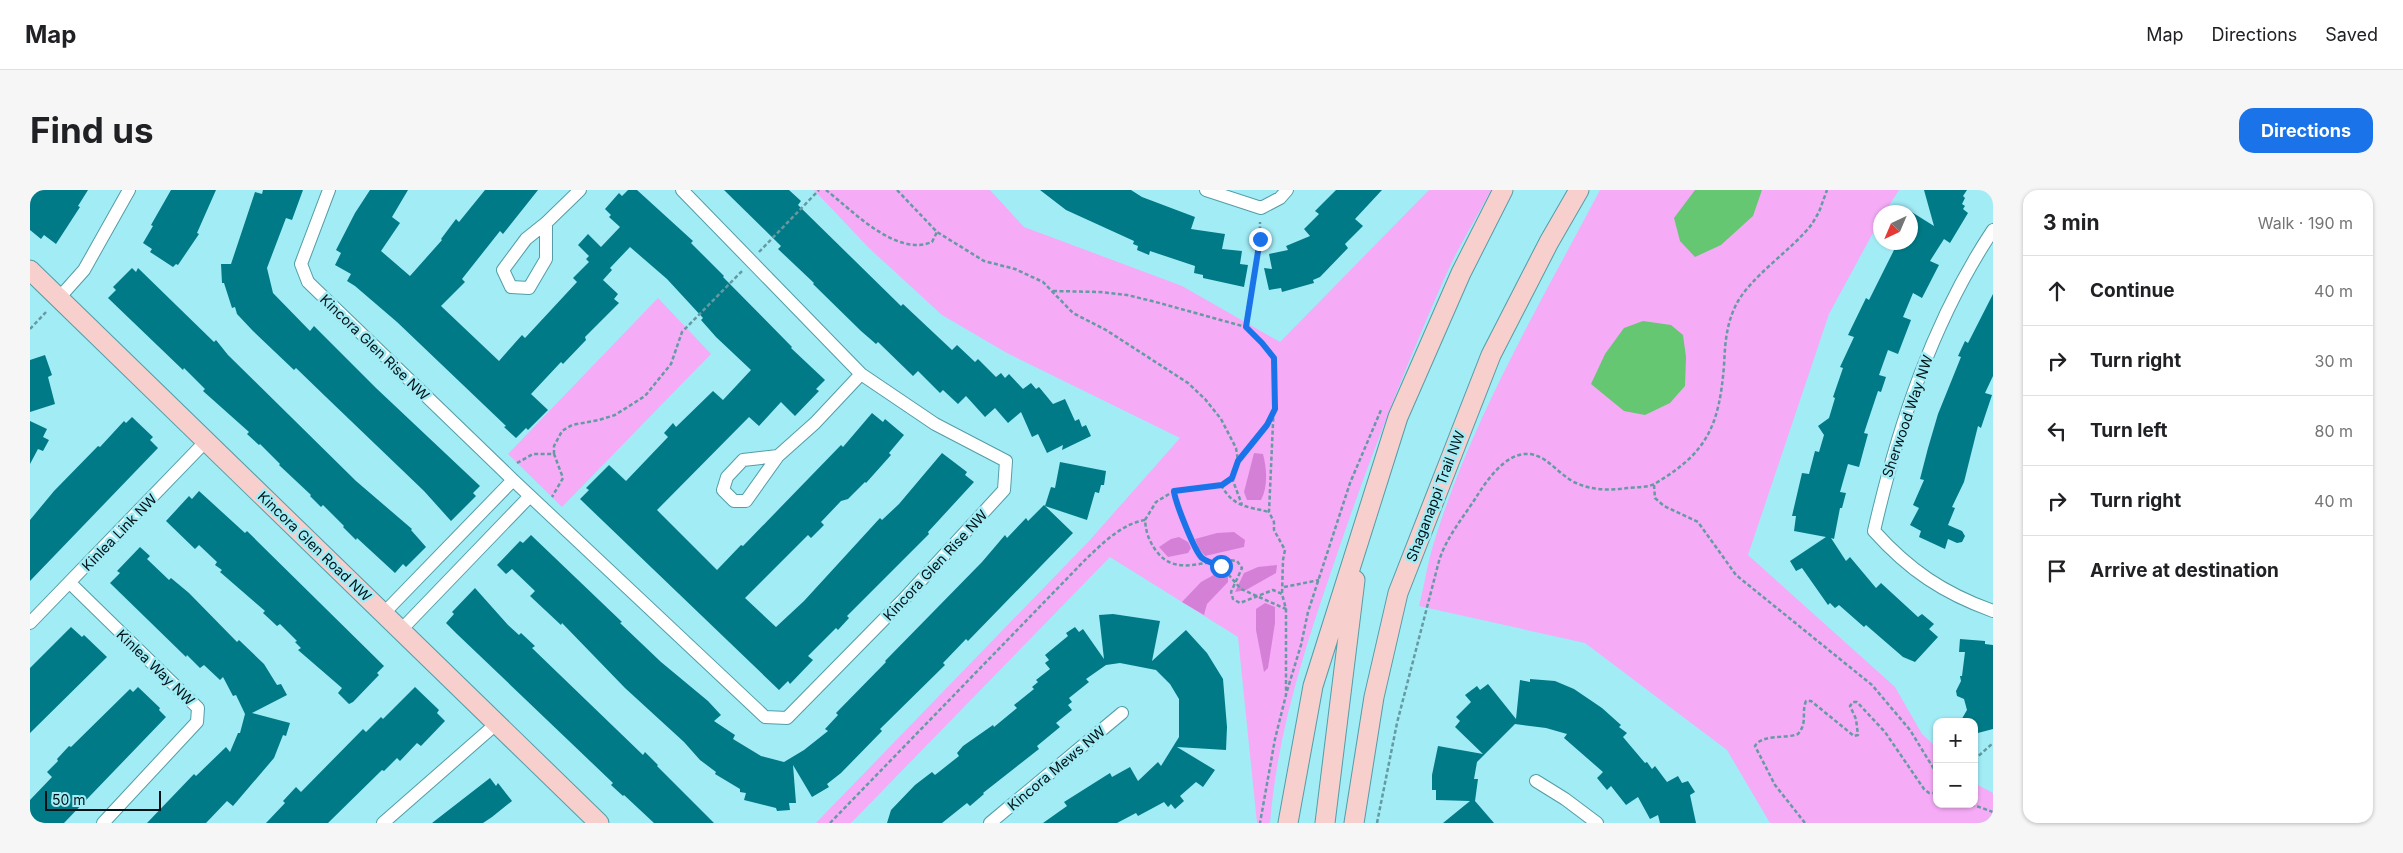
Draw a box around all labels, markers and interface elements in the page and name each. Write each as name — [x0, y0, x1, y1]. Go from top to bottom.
text: Map — [25, 20, 76, 49]
text: Map — [2146, 24, 2184, 45]
text: Directions — [2212, 24, 2297, 45]
text: Saved — [2325, 24, 2378, 45]
button: Directions — [2239, 108, 2373, 153]
text: Find us — [30, 109, 154, 151]
north arrow — [1873, 205, 1918, 250]
text: 3 min — [2043, 210, 2099, 235]
text: Walk · 190 m — [2258, 213, 2353, 233]
route end — [1249, 228, 1272, 251]
icon: ahead — [2043, 277, 2071, 305]
text: Continue — [2090, 279, 2175, 302]
text: 40 m — [2314, 281, 2353, 301]
street label: Kincora Glen Rise NW — [317, 290, 433, 404]
icon: right — [2043, 347, 2071, 375]
text: Turn right — [2090, 349, 2181, 372]
text: 30 m — [2315, 351, 2353, 371]
street label: Sherwood Way NW — [1878, 352, 1936, 479]
icon: left — [2043, 417, 2071, 445]
text: Turn left — [2090, 419, 2168, 442]
text: 80 m — [2314, 421, 2353, 441]
street label: Shaganappi Trail NW — [1402, 428, 1468, 564]
street label: Kincora Glen Road NW — [255, 487, 375, 605]
icon: right — [2043, 487, 2071, 515]
text: Turn right — [2090, 489, 2181, 512]
street label: Kinlea Link NW — [78, 490, 160, 574]
text: 40 m — [2314, 491, 2353, 511]
street label: Kincora Glen Rise NW — [879, 506, 991, 624]
route start — [1210, 555, 1233, 578]
icon: arrive — [2043, 557, 2071, 585]
text: Arrive at destination — [2090, 559, 2279, 582]
street label: Kinlea Way NW — [114, 626, 199, 709]
map controls — [1933, 718, 1978, 808]
button: + — [1933, 718, 1978, 763]
street label: Kincora Mews NW — [1004, 722, 1109, 814]
button: − — [1933, 763, 1978, 808]
scale bar — [45, 788, 161, 811]
text: 50 m — [52, 791, 86, 808]

